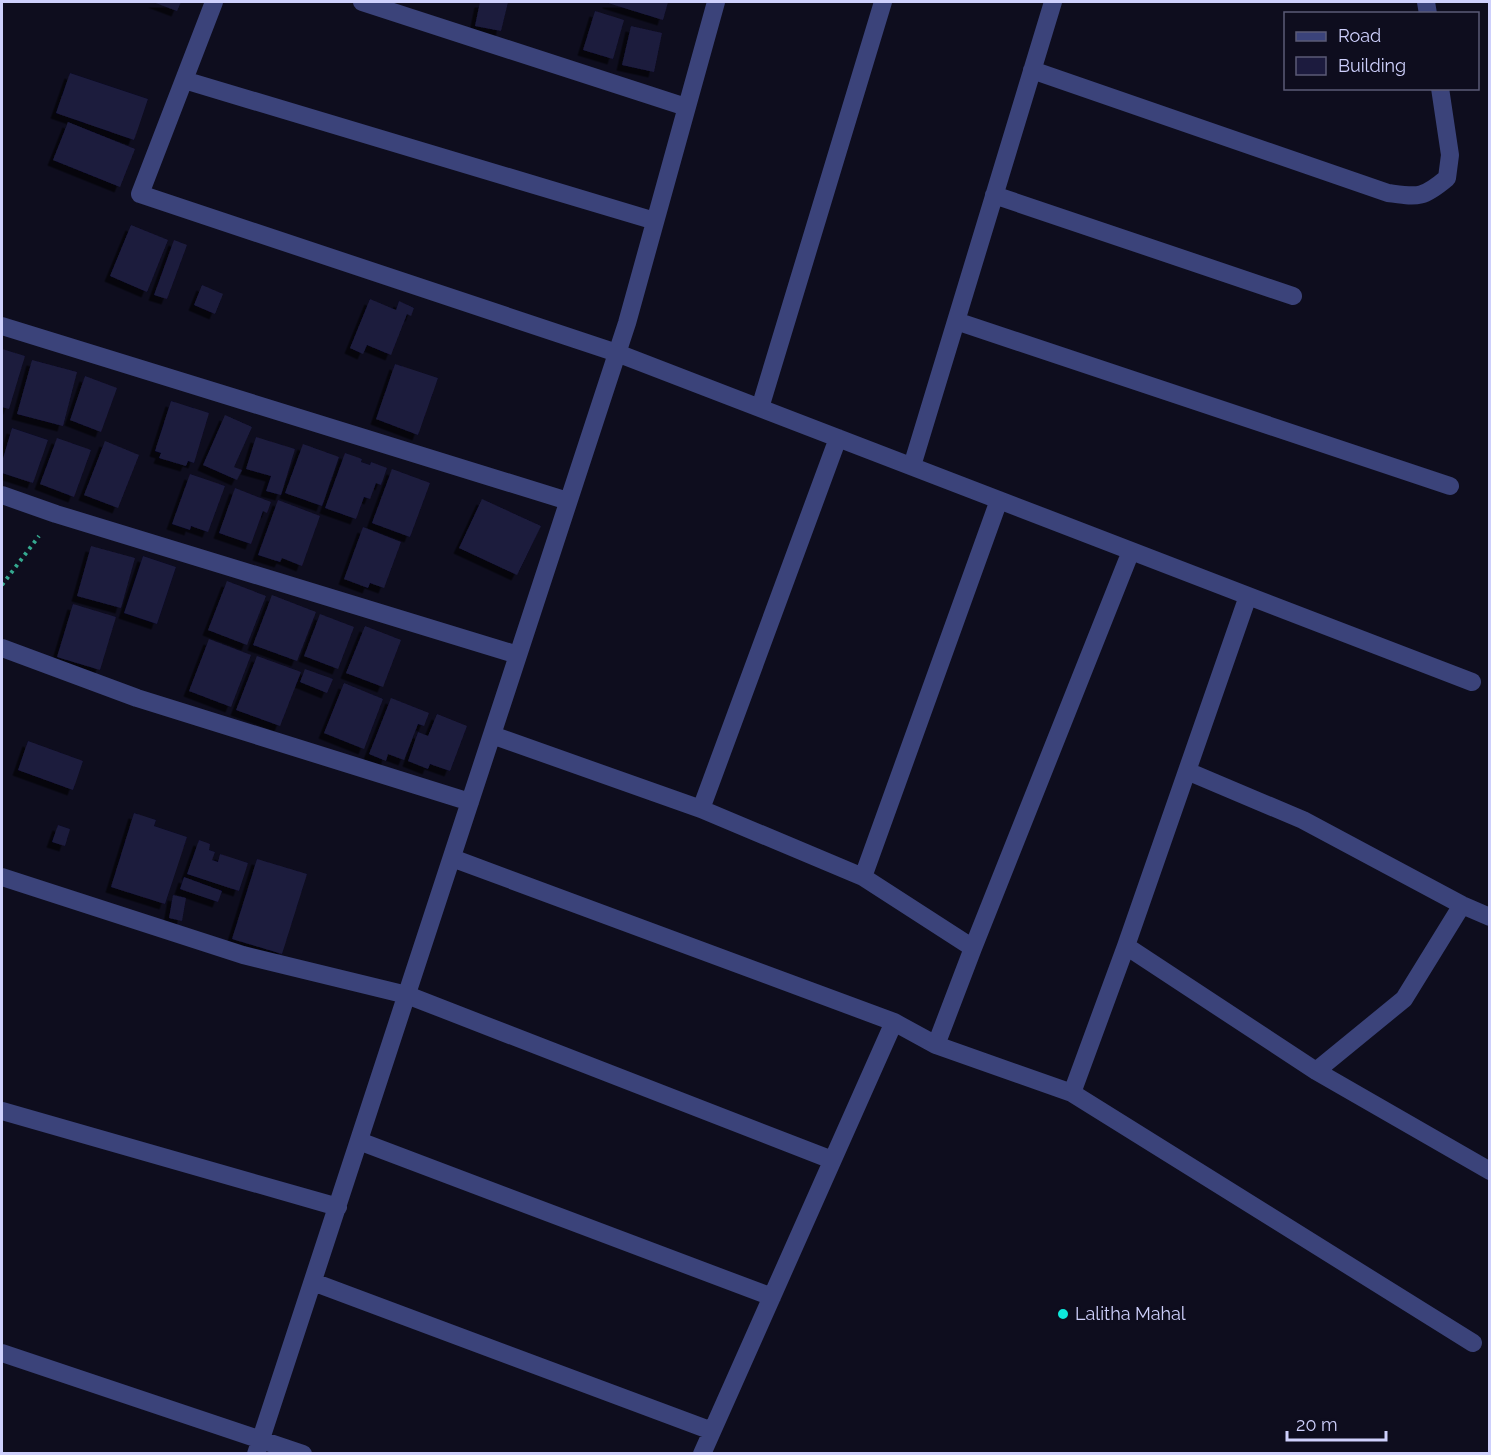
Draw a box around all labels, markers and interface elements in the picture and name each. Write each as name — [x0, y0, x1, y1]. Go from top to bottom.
legend — [1284, 12, 1479, 90]
text: Road — [1338, 25, 1381, 46]
text: Building — [1338, 55, 1406, 76]
place label: Lalitha Mahal — [1075, 1303, 1186, 1324]
marker: Lalitha Mahal — [1056, 1307, 1070, 1321]
scale bar — [1287, 1404, 1386, 1442]
text: 20 m — [1296, 1414, 1338, 1435]

